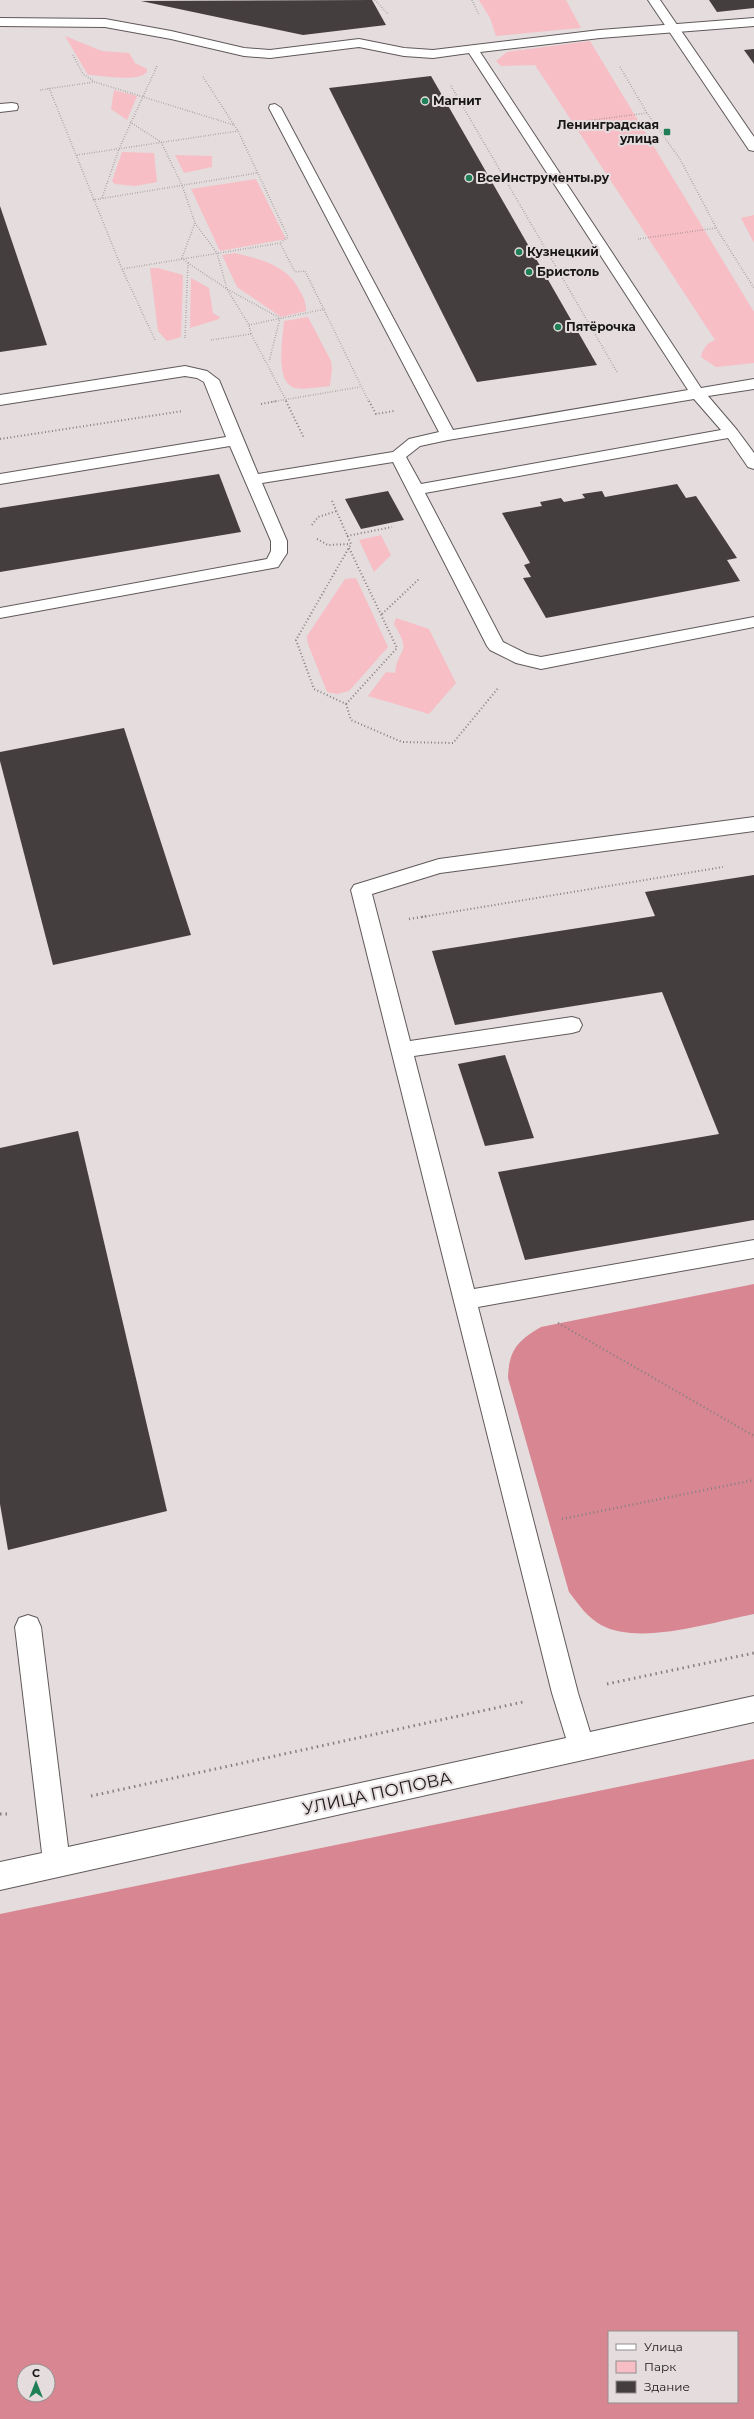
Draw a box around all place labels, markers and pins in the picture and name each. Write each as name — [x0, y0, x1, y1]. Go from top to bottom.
place label: Магнит — [433, 93, 482, 108]
marker: Магнит — [420, 96, 430, 106]
place label: Ленинградская улица — [557, 117, 659, 146]
marker: Ленинградская улица — [662, 127, 672, 137]
place label: ВсеИнструменты.ру — [477, 170, 610, 185]
marker: ВсеИнструменты.ру — [464, 173, 474, 183]
place label: Кузнецкий — [527, 244, 599, 259]
marker: Кузнецкий — [514, 247, 524, 257]
place label: Бристоль — [537, 264, 599, 279]
marker: Бристоль — [524, 267, 534, 277]
place label: Пятёрочка — [566, 319, 636, 334]
marker: Пятёрочка — [553, 322, 563, 332]

